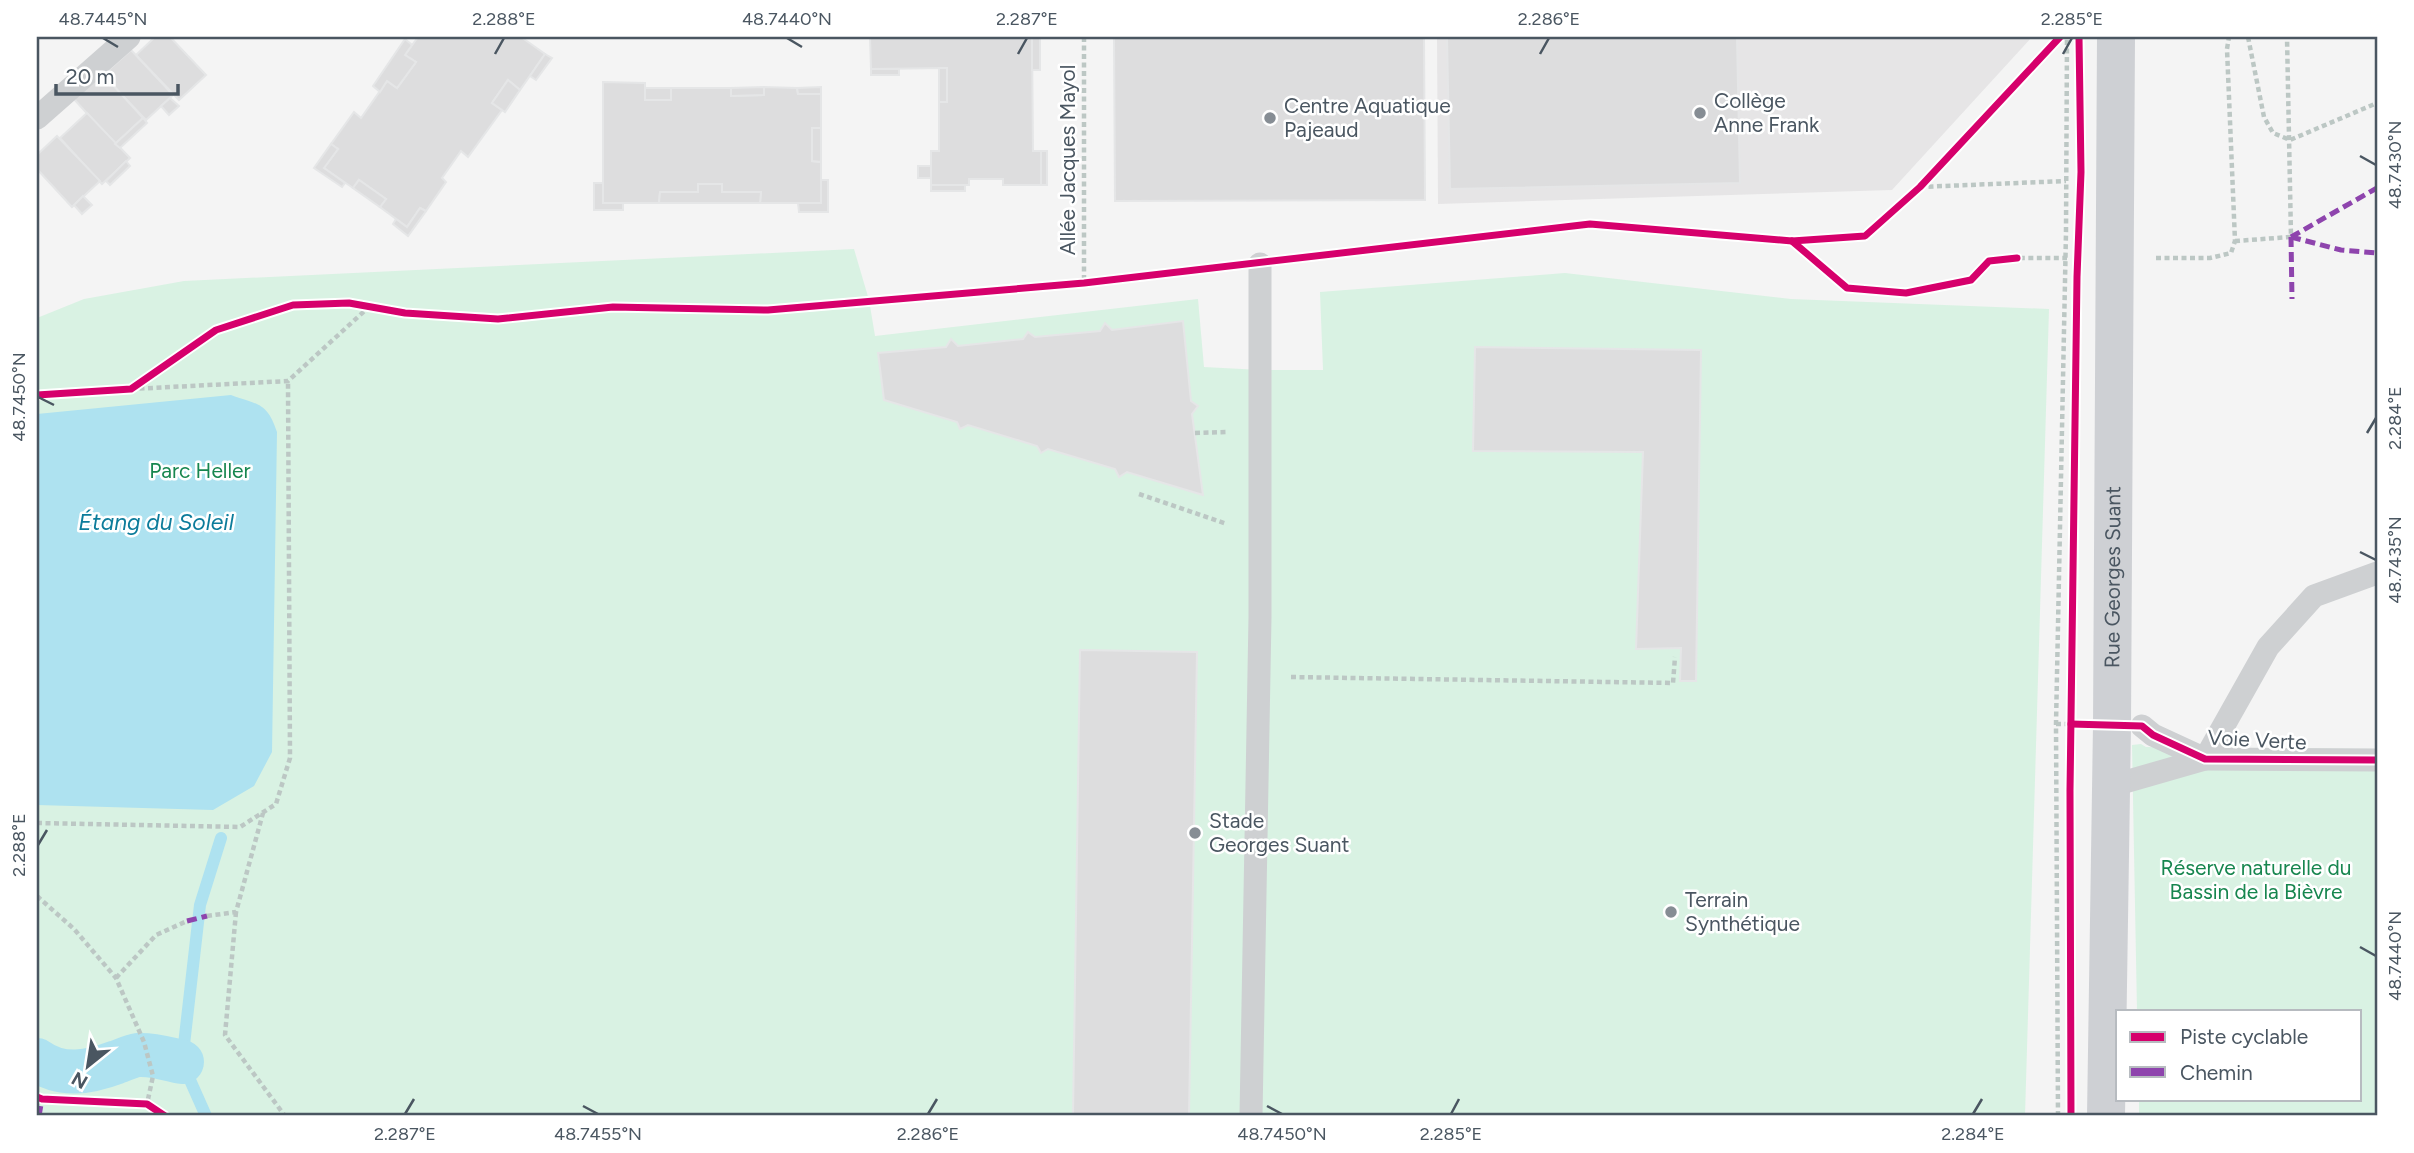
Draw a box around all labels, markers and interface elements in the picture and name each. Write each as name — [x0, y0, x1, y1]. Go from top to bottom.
text: 48.7445°N — [59, 8, 147, 30]
text: 2.288°E — [472, 8, 536, 30]
text: 48.7440°N — [742, 8, 832, 30]
text: 2.287°E — [996, 8, 1058, 30]
text: 2.286°E — [1518, 8, 1580, 30]
text: 2.285°E — [2041, 8, 2103, 30]
scale bar — [56, 52, 178, 96]
text: 20 m — [66, 64, 114, 89]
street label: Allée Jacques Mayol — [1055, 65, 1080, 255]
place label: Collège Anne Frank — [1714, 88, 1820, 137]
place label: Centre Aquatique Pajeaud — [1284, 93, 1451, 142]
marker: Collège Anne Frank — [1692, 105, 1708, 121]
marker: Centre Aquatique Pajeaud — [1262, 110, 1278, 126]
text: 48.7430°N — [2384, 121, 2406, 209]
text: 48.7450°N — [8, 352, 30, 442]
text: 2.284°E — [2384, 386, 2406, 450]
park label: Parc Heller — [149, 458, 251, 483]
street label: Rue Georges Suant — [2099, 486, 2125, 668]
water label: Étang du Soleil — [78, 508, 235, 536]
text: 48.7435°N — [2384, 516, 2406, 604]
street label: Voie Verte — [2207, 724, 2307, 755]
place label: Stade Georges Suant — [1209, 808, 1350, 857]
text: 2.288°E — [8, 813, 30, 877]
marker: Stade Georges Suant — [1187, 825, 1203, 841]
park label: Réserve naturelle du Bassin de la Bièvre — [2161, 855, 2351, 904]
place label: Terrain Synthétique — [1685, 887, 1800, 936]
marker: Terrain Synthétique — [1663, 904, 1679, 920]
text: 48.7440°N — [2384, 911, 2406, 1001]
legend — [2116, 1010, 2362, 1100]
text: Piste cyclable — [2180, 1024, 2308, 1049]
north arrow — [52, 1030, 122, 1100]
text: Chemin — [2180, 1060, 2253, 1085]
text: N — [68, 1067, 92, 1094]
text: 2.287°E — [374, 1123, 436, 1145]
text: 48.7455°N — [554, 1123, 642, 1145]
text: 2.286°E — [897, 1123, 959, 1145]
text: 48.7450°N — [1237, 1123, 1327, 1145]
text: 2.285°E — [1420, 1123, 1482, 1145]
text: 2.284°E — [1941, 1123, 2005, 1145]

